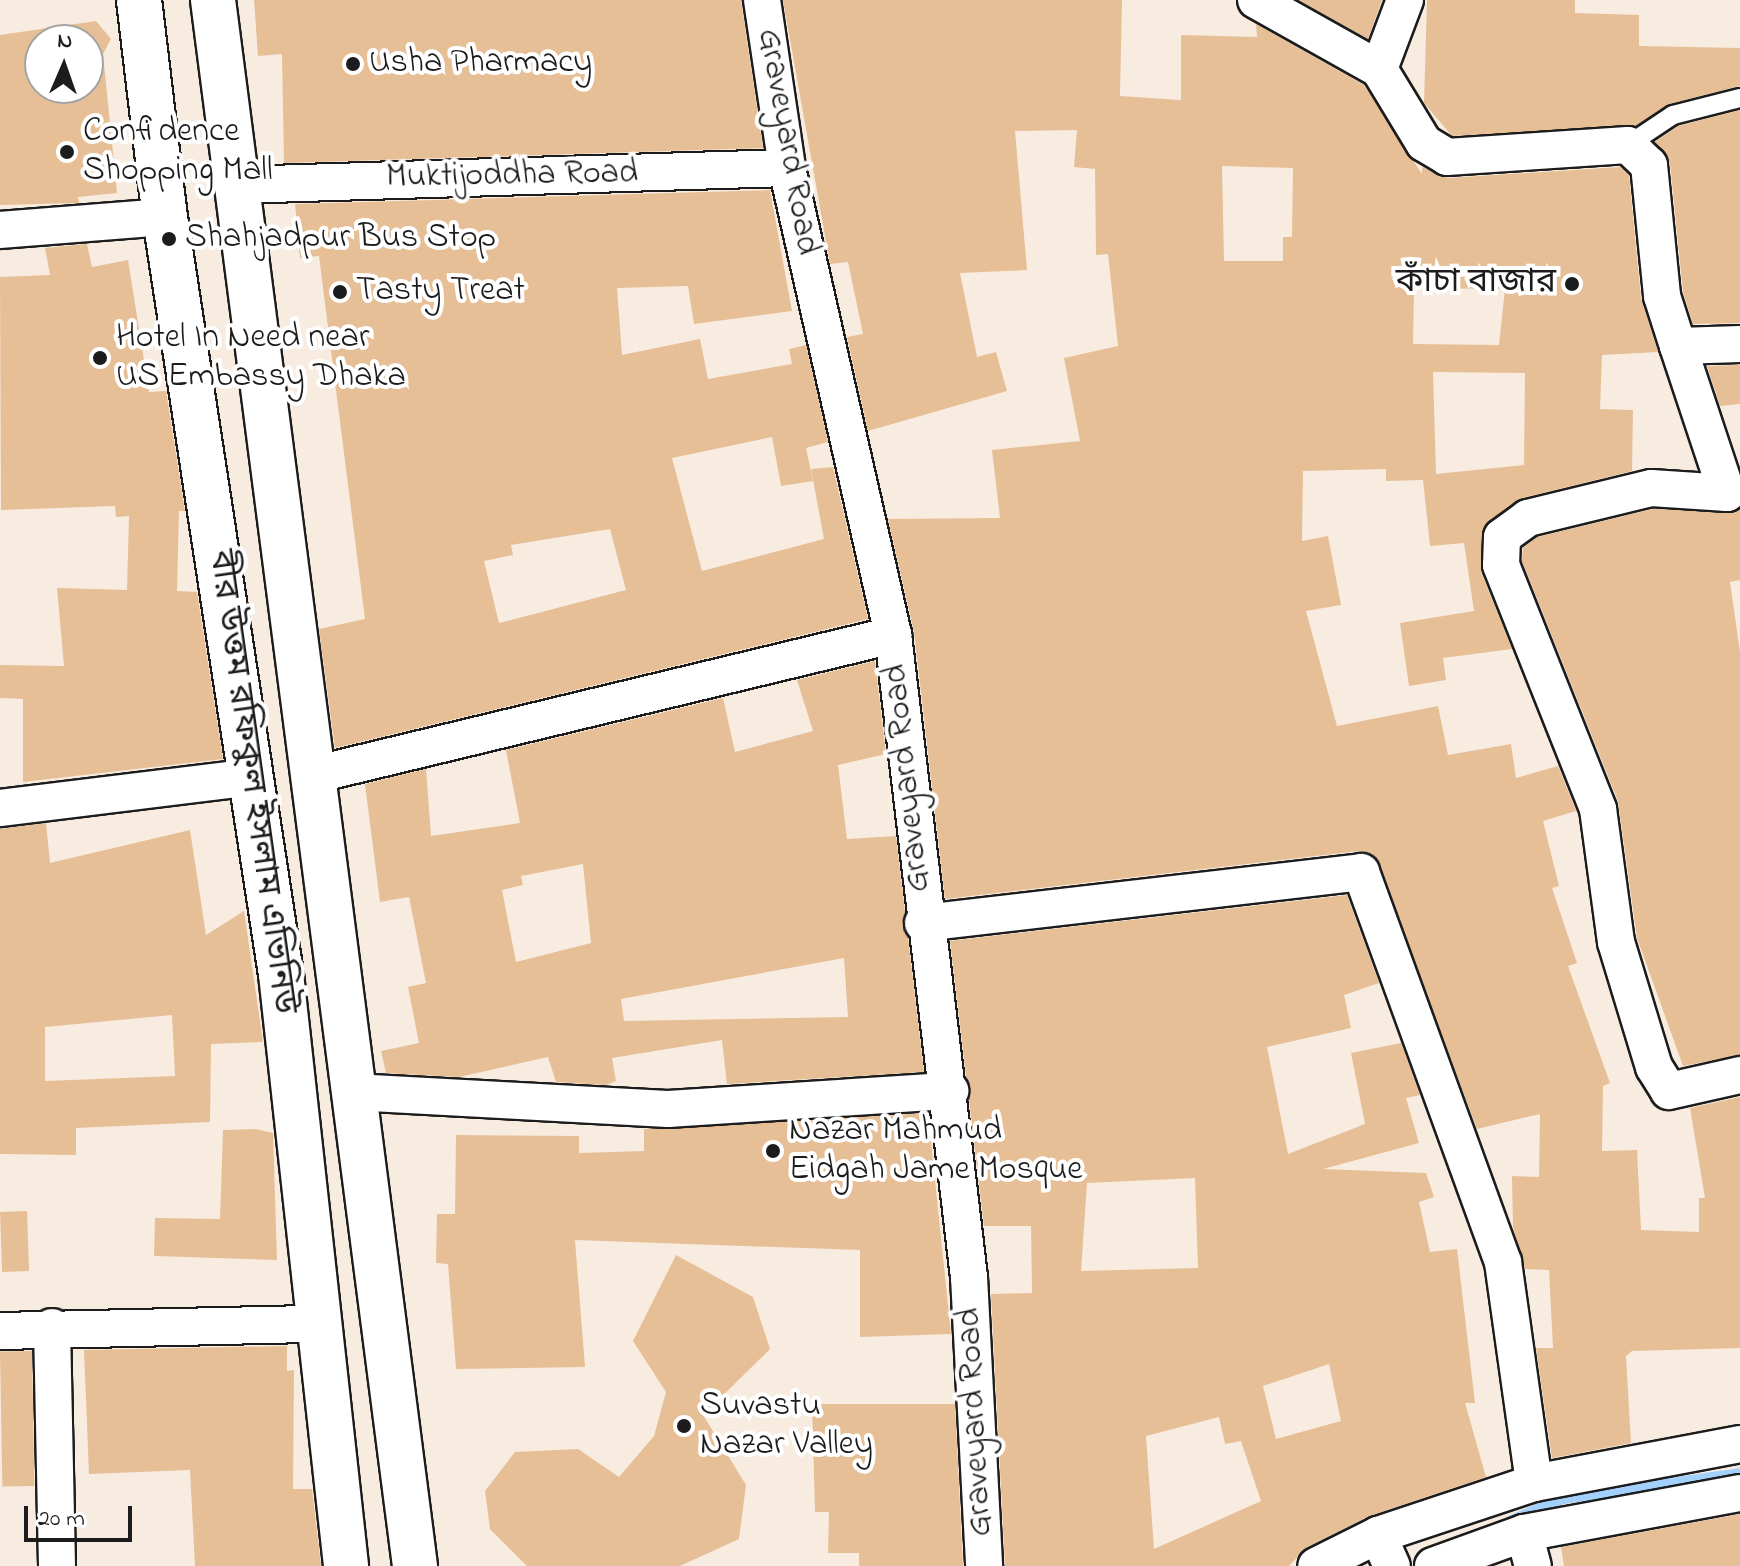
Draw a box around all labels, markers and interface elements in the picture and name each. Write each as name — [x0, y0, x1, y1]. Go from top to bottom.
north arrow — [24, 24, 104, 104]
text: N — [57, 26, 73, 58]
street label: Graveyard Road — [747, 26, 827, 258]
place label: Usha Pharmacy — [369, 44, 592, 84]
marker: Usha Pharmacy — [344, 55, 362, 73]
place label: Confidence Shopping Mall — [83, 112, 273, 192]
marker: Confidence Shopping Mall — [58, 143, 76, 161]
street label: Muktijoddha Road — [386, 153, 638, 199]
place label: Shahjadpur Bus Stop — [185, 219, 496, 259]
marker: Shahjadpur Bus Stop — [160, 230, 178, 248]
place label: কাঁচা বাজার — [1396, 264, 1556, 304]
place label: Tasty Treat — [356, 272, 525, 312]
marker: কাঁচা বাজার — [1563, 275, 1581, 293]
marker: Tasty Treat — [331, 283, 349, 301]
place label: Hotel In Need near US Embassy Dhaka — [116, 318, 406, 398]
marker: Hotel In Need near US Embassy Dhaka — [91, 349, 109, 367]
street label: বীর উত্তম রফিকুল ইসলাম এভিনিউ — [198, 547, 304, 1017]
street label: Graveyard Road — [876, 662, 940, 894]
place label: Nazar Mahmud Eidgah Jame Mosque — [789, 1111, 1083, 1190]
marker: Nazar Mahmud Eidgah Jame Mosque — [764, 1142, 782, 1160]
street label: Graveyard Road — [950, 1307, 1002, 1537]
place label: Suvastu Nazar Valley — [700, 1386, 873, 1466]
marker: Suvastu Nazar Valley — [675, 1417, 693, 1435]
scale bar — [28, 1490, 136, 1540]
text: 20 m — [38, 1502, 85, 1537]

